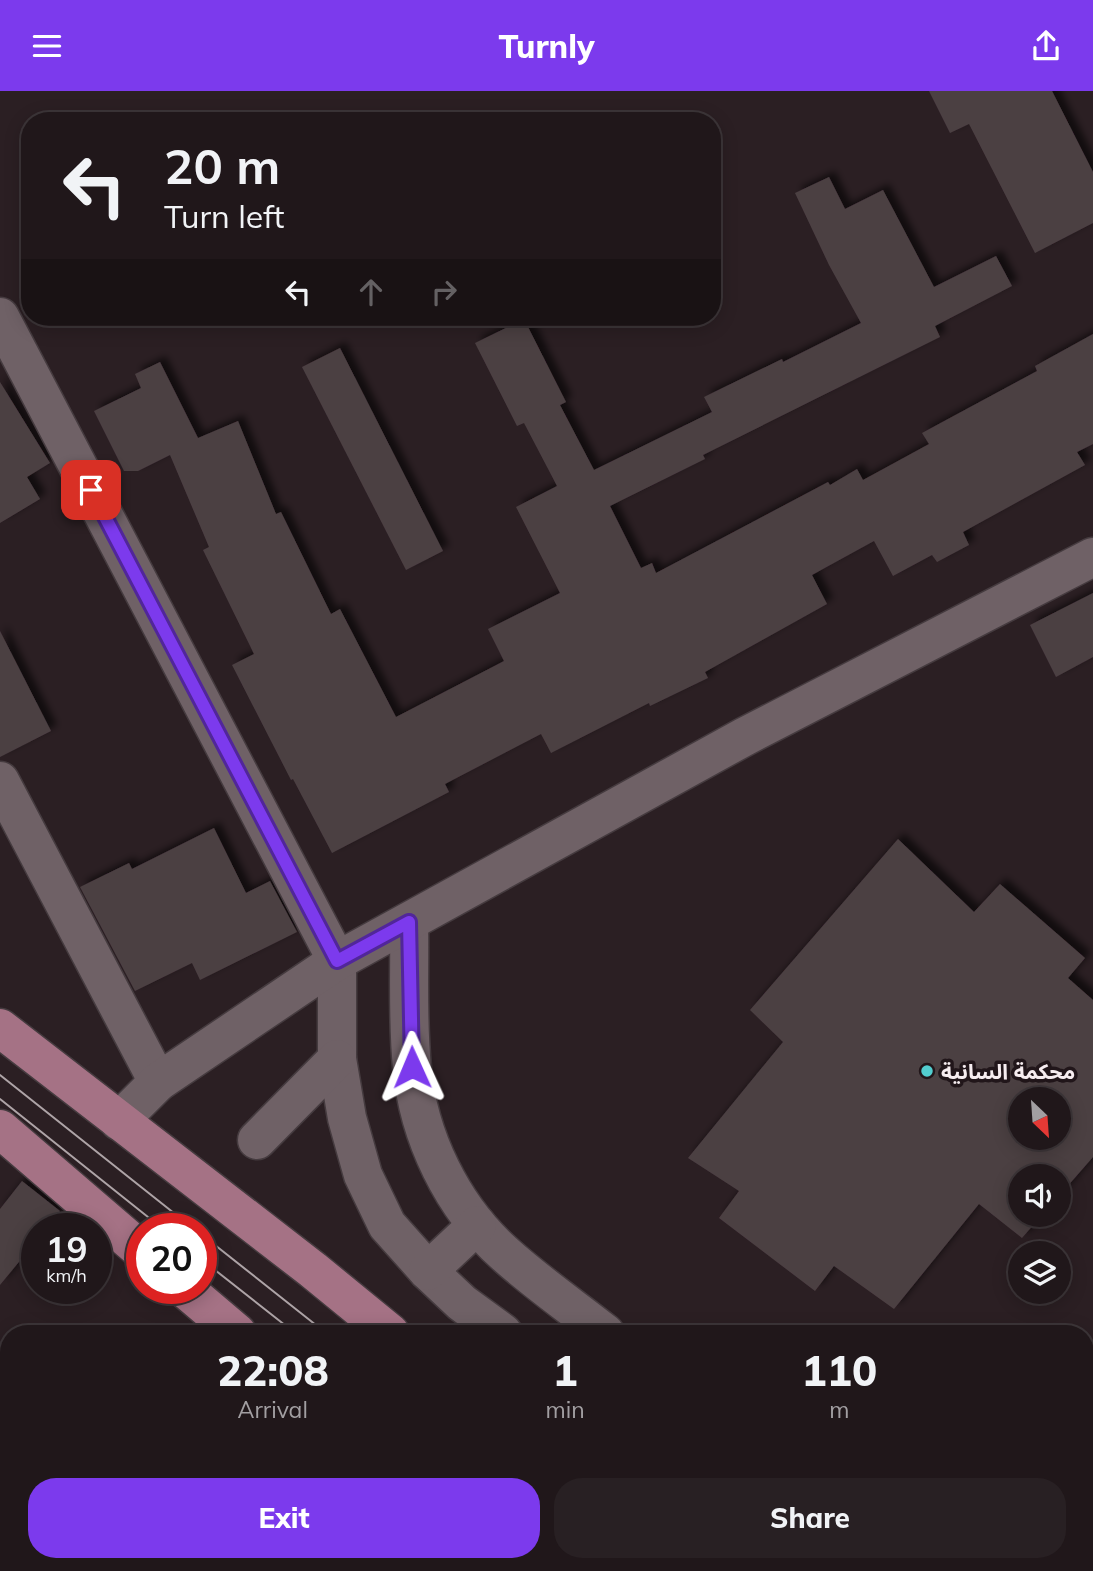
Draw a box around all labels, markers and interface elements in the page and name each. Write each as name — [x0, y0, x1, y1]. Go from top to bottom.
text: Turnly — [498, 26, 595, 66]
icon: menu — [28, 27, 66, 65]
icon: share — [1027, 27, 1065, 65]
text: 20 m — [164, 135, 280, 196]
icon: left — [49, 140, 140, 231]
text: Turn left — [164, 196, 284, 236]
icon: left — [279, 273, 317, 311]
icon: ahead — [352, 273, 390, 311]
icon: right — [425, 273, 463, 311]
pin — [61, 460, 121, 520]
icon: arrive — [72, 471, 110, 509]
position arrow — [375, 1030, 449, 1104]
place label: محكمة السانية — [941, 1058, 1075, 1084]
marker: محكمة السانية — [919, 1063, 935, 1079]
north arrow — [1008, 1087, 1071, 1150]
map controls — [1008, 1087, 1071, 1304]
button: sound — [1008, 1164, 1071, 1227]
speed limit sign: 20 — [126, 1213, 217, 1304]
text: 19 — [45, 1227, 88, 1271]
button: layers — [1008, 1241, 1071, 1304]
text: km/h — [46, 1264, 87, 1287]
text: 22:08 — [217, 1344, 329, 1397]
text: 1 — [552, 1344, 578, 1397]
text: 110 — [802, 1344, 877, 1397]
text: Arrival — [238, 1395, 308, 1424]
text: min — [545, 1395, 585, 1424]
text: m — [829, 1395, 849, 1424]
button: Exit — [28, 1478, 540, 1558]
button: Share — [554, 1478, 1066, 1558]

